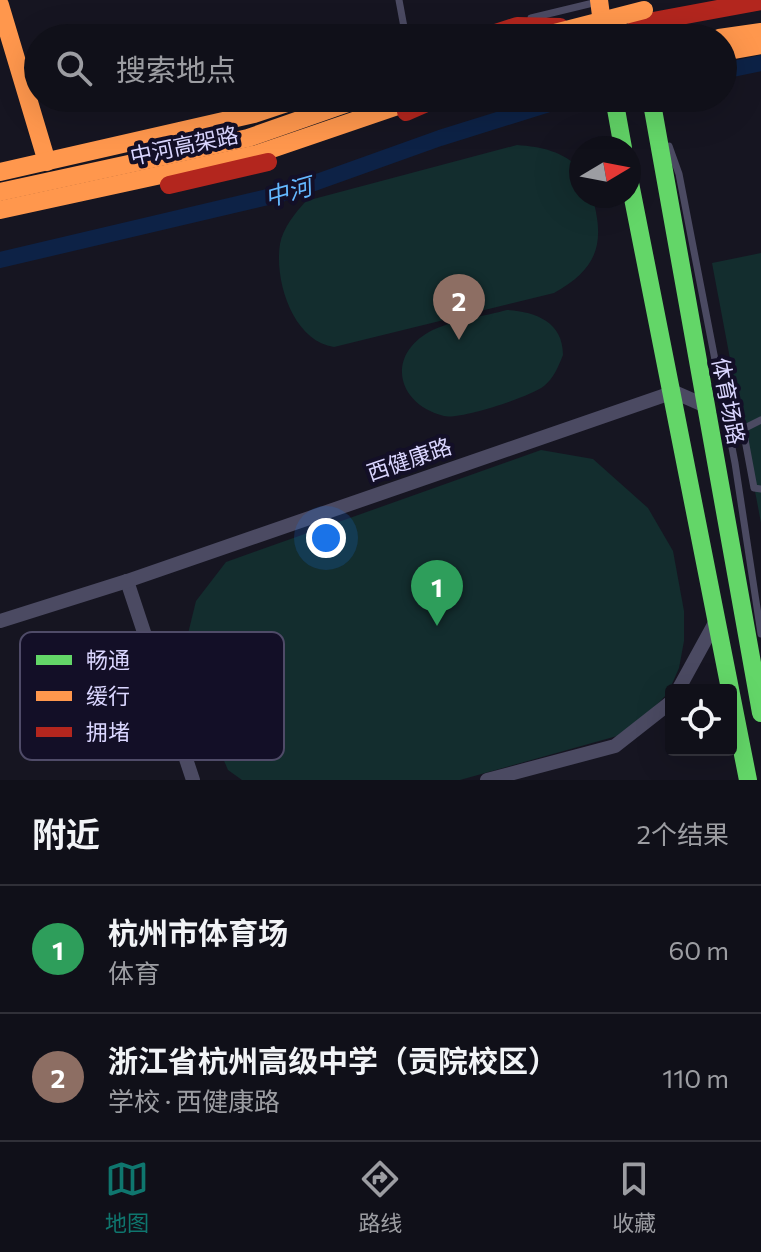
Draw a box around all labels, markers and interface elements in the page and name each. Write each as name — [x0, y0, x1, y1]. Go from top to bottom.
search box — [24, 24, 737, 112]
icon: search — [52, 46, 96, 90]
text: 搜索地点 — [116, 50, 236, 87]
street label: 中河高架路 — [127, 120, 241, 170]
north arrow — [569, 136, 641, 208]
water label: 中河 — [261, 169, 319, 212]
pin: 2 — [433, 274, 485, 340]
street label: 体育场路 — [707, 355, 751, 447]
street label: 西健康路 — [363, 432, 455, 486]
your location — [306, 518, 346, 558]
pin: 1 — [411, 560, 463, 626]
legend — [20, 632, 284, 760]
text: 畅通 — [86, 646, 130, 673]
text: 缓行 — [86, 682, 130, 709]
map controls — [665, 684, 737, 756]
button: locate — [665, 684, 737, 756]
text: 拥堵 — [86, 718, 130, 745]
text: 附近 — [32, 812, 100, 854]
text: 2个结果 — [637, 818, 729, 849]
text: 杭州市体育场 — [108, 913, 288, 950]
text: 1 — [52, 934, 64, 965]
text: 60 m — [669, 934, 729, 965]
text: 体育 — [108, 957, 160, 988]
text: 浙江省杭州高级中学（贡院校区） — [108, 1041, 558, 1078]
text: 2 — [51, 1062, 65, 1093]
text: 110 m — [662, 1062, 729, 1093]
text: 学校 · 西健康路 — [108, 1085, 280, 1116]
tab: 地图 — [105, 1157, 149, 1237]
tab: 路线 — [358, 1157, 402, 1237]
tab: 收藏 — [612, 1157, 656, 1237]

